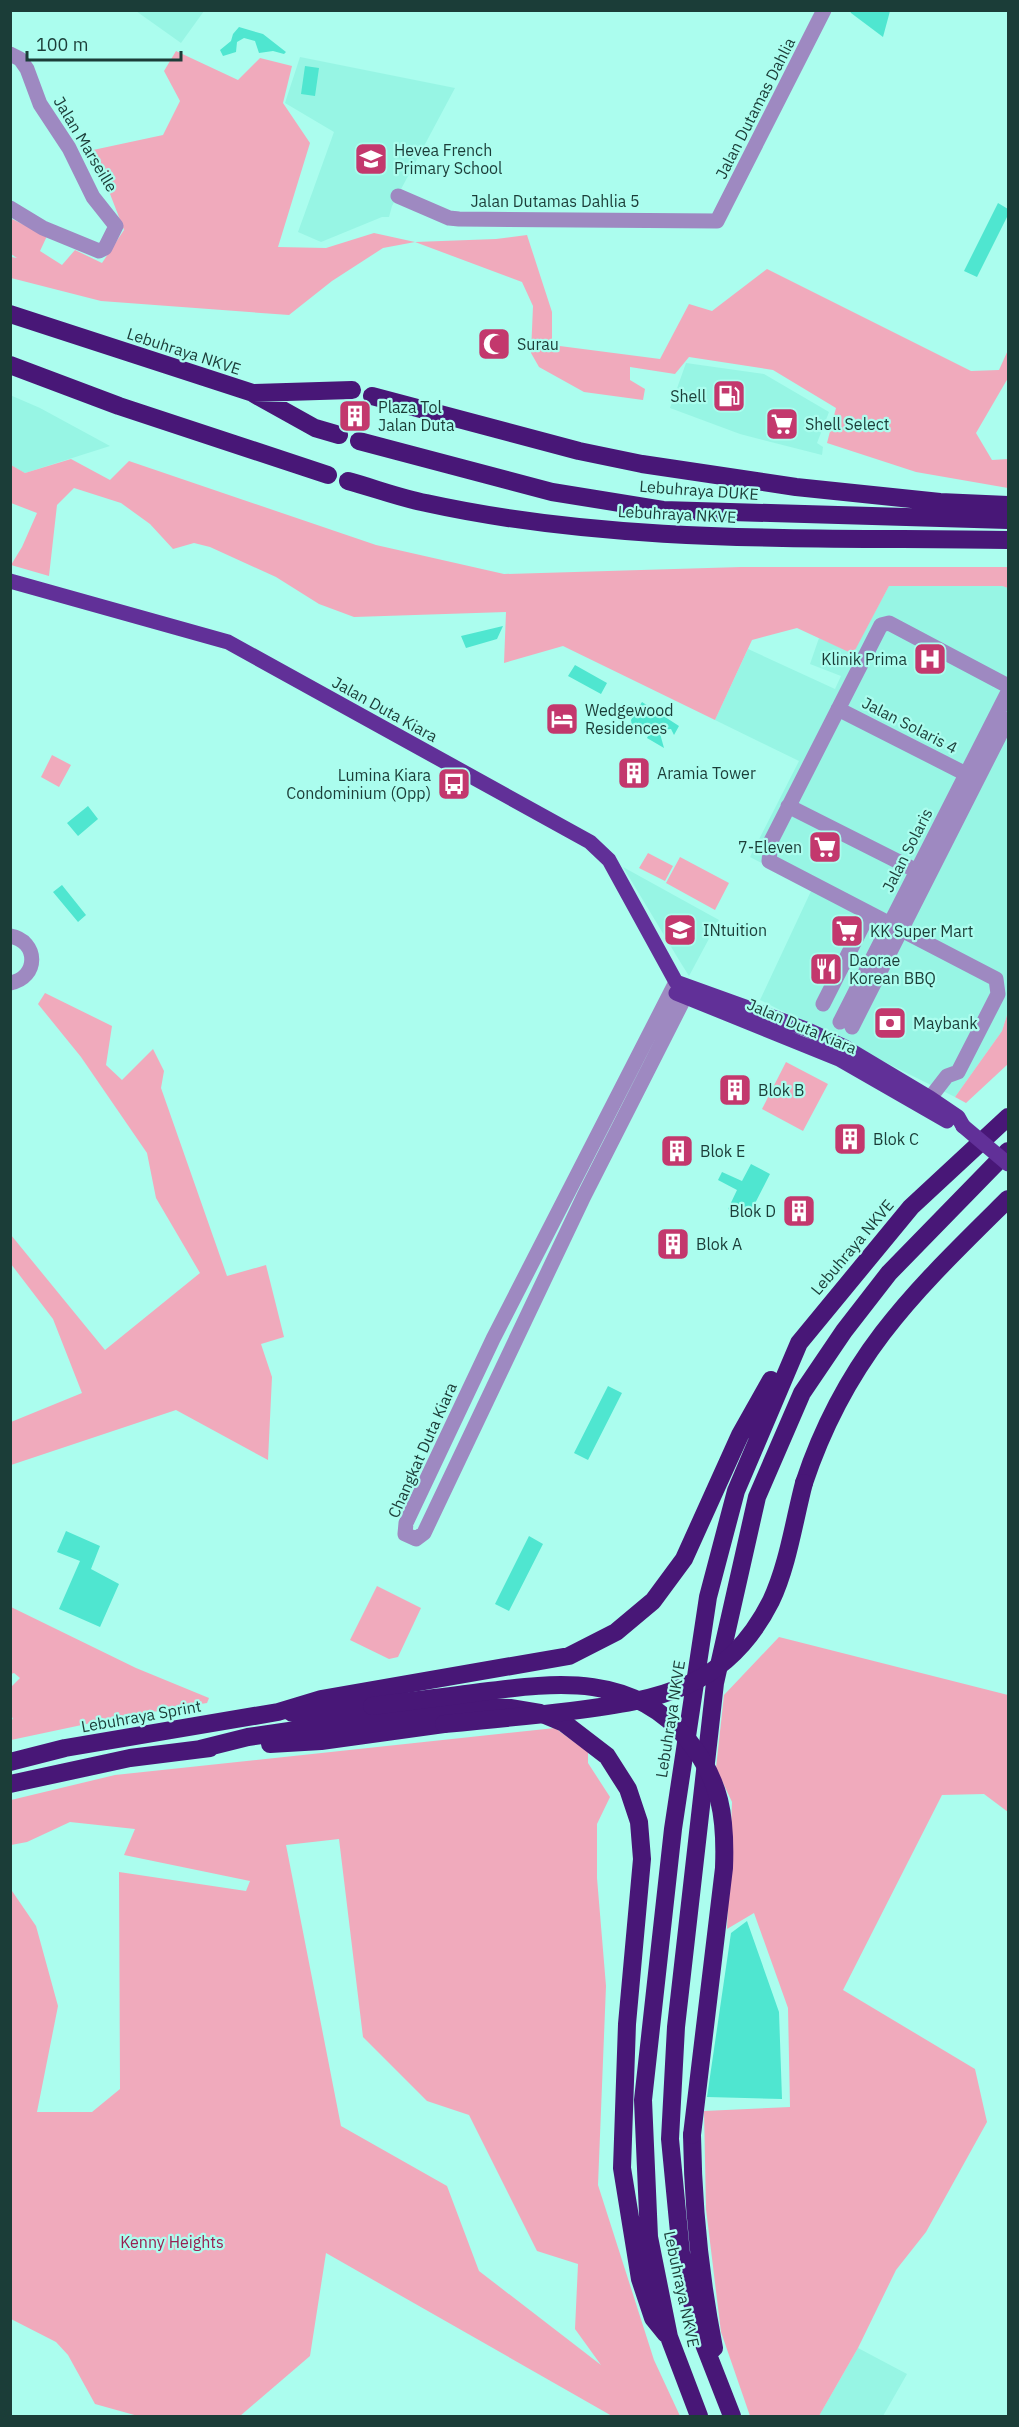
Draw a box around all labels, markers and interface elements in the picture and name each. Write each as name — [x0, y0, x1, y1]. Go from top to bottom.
scale bar — [27, 24, 182, 62]
text: 100 m — [36, 33, 88, 56]
street label: Jalan Dutamas Dahlia — [711, 34, 799, 182]
street label: Jalan Marseille — [50, 93, 122, 196]
place label: Hevea French Primary School — [394, 140, 502, 178]
school or university icon: Hevea French Primary School — [353, 141, 389, 177]
street label: Jalan Dutamas Dahlia 5 — [470, 191, 640, 211]
street label: Lebuhraya NKVE — [124, 323, 244, 379]
mosque icon: Surau — [476, 326, 512, 362]
place label: Surau — [517, 334, 559, 354]
fuel station icon: Shell — [711, 378, 747, 414]
place label: Shell — [670, 386, 706, 406]
place label: Plaza Tol Jalan Duta — [378, 397, 455, 435]
building icon: Plaza Tol Jalan Duta — [337, 398, 373, 434]
supermarket icon: Shell Select — [764, 406, 800, 442]
place label: Shell Select — [805, 414, 889, 434]
street label: Lebuhraya DUKE — [639, 476, 759, 504]
street label: Lebuhraya NKVE — [617, 501, 737, 527]
hospital icon: Klinik Prima — [912, 641, 948, 677]
place label: Klinik Prima — [821, 649, 907, 669]
street label: Jalan Duta Kiara — [329, 672, 442, 746]
street label: Jalan Solaris 4 — [859, 692, 961, 758]
place label: Wedgewood Residences — [585, 700, 674, 738]
hotel icon: Wedgewood Residences — [544, 701, 580, 737]
building icon: Aramia Tower — [616, 755, 652, 791]
place label: Aramia Tower — [657, 763, 756, 783]
place label: Lumina Kiara Condominium (Opp) — [286, 765, 431, 803]
bus stop icon: Lumina Kiara Condominium (Opp) — [436, 766, 472, 802]
street label: Jalan Solaris — [877, 805, 937, 895]
supermarket icon: 7-Eleven — [807, 829, 843, 865]
place label: 7-Eleven — [738, 837, 802, 857]
school or university icon: INtuition — [662, 912, 698, 948]
supermarket icon: KK Super Mart — [829, 913, 865, 949]
place label: INtuition — [703, 920, 767, 940]
place label: KK Super Mart — [870, 921, 973, 941]
place label: Daorae Korean BBQ — [849, 950, 936, 988]
restaurant icon: Daorae Korean BBQ — [808, 951, 844, 987]
street label: Jalan Duta Kiara — [744, 994, 860, 1058]
bank icon: Maybank — [872, 1005, 908, 1041]
place label: Maybank — [913, 1013, 978, 1033]
building icon: Blok B — [717, 1072, 753, 1108]
place label: Blok B — [758, 1080, 804, 1100]
building icon: Blok C — [832, 1121, 868, 1157]
place label: Blok C — [873, 1129, 919, 1149]
building icon: Blok E — [659, 1133, 695, 1169]
place label: Blok E — [700, 1141, 745, 1161]
building icon: Blok D — [781, 1193, 817, 1229]
street label: Lebuhraya NKVE — [806, 1195, 898, 1299]
place label: Blok D — [729, 1201, 776, 1221]
building icon: Blok A — [655, 1226, 691, 1262]
place label: Blok A — [696, 1234, 742, 1254]
street label: Changkat Duta Kiara — [383, 1379, 461, 1521]
street label: Lebuhraya NKVE — [651, 1659, 689, 1779]
street label: Lebuhraya Sprint — [79, 1696, 203, 1736]
street label: Lebuhraya NKVE — [660, 2229, 704, 2349]
park label: Kenny Heights — [120, 2232, 224, 2252]

